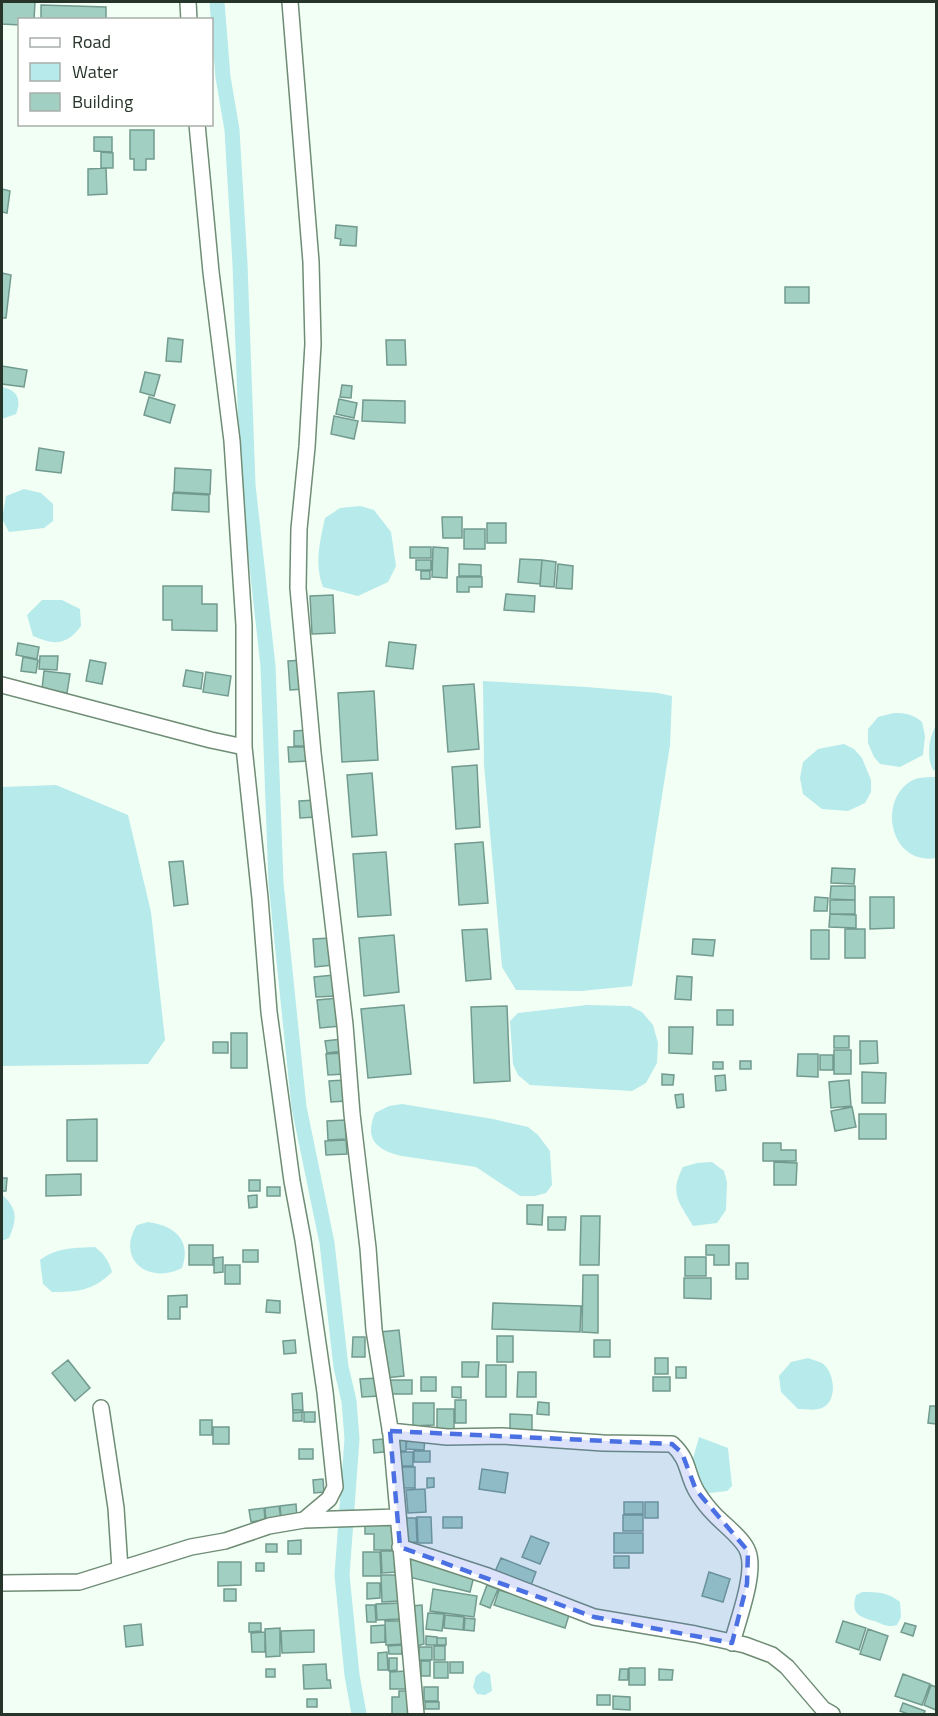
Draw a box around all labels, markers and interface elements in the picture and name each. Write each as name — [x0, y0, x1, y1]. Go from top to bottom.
legend — [18, 18, 213, 126]
text: Road — [72, 28, 111, 55]
text: Water — [72, 58, 118, 85]
text: Building — [72, 88, 133, 115]

